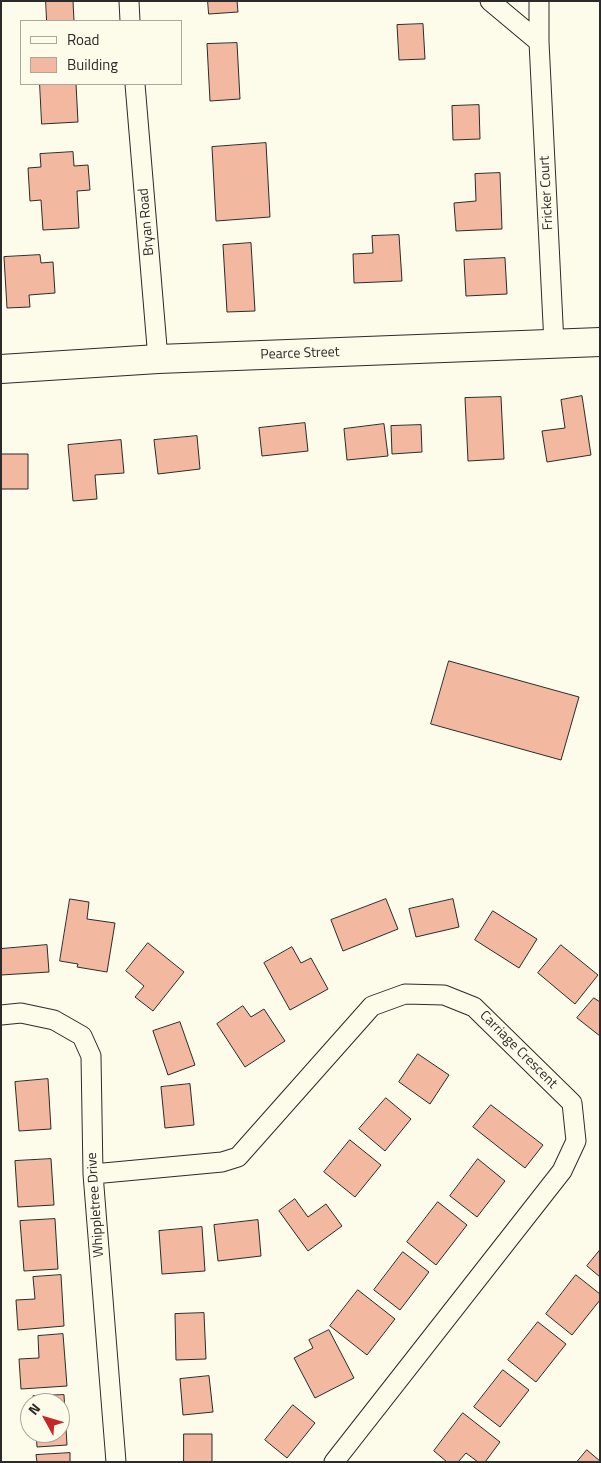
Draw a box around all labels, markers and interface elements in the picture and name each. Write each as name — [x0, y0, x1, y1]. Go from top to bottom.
legend — [20, 20, 182, 85]
text: Road — [67, 28, 99, 51]
text: Building — [67, 53, 118, 76]
street label: Fricker Court — [537, 155, 557, 231]
street label: Bryan Road — [136, 187, 158, 257]
street label: Pearce Street — [260, 344, 340, 364]
street label: Carriage Crescent — [476, 1008, 560, 1092]
street label: Whippletree Drive — [84, 1152, 108, 1258]
north arrow — [20, 1393, 70, 1443]
text: N — [23, 1399, 45, 1419]

